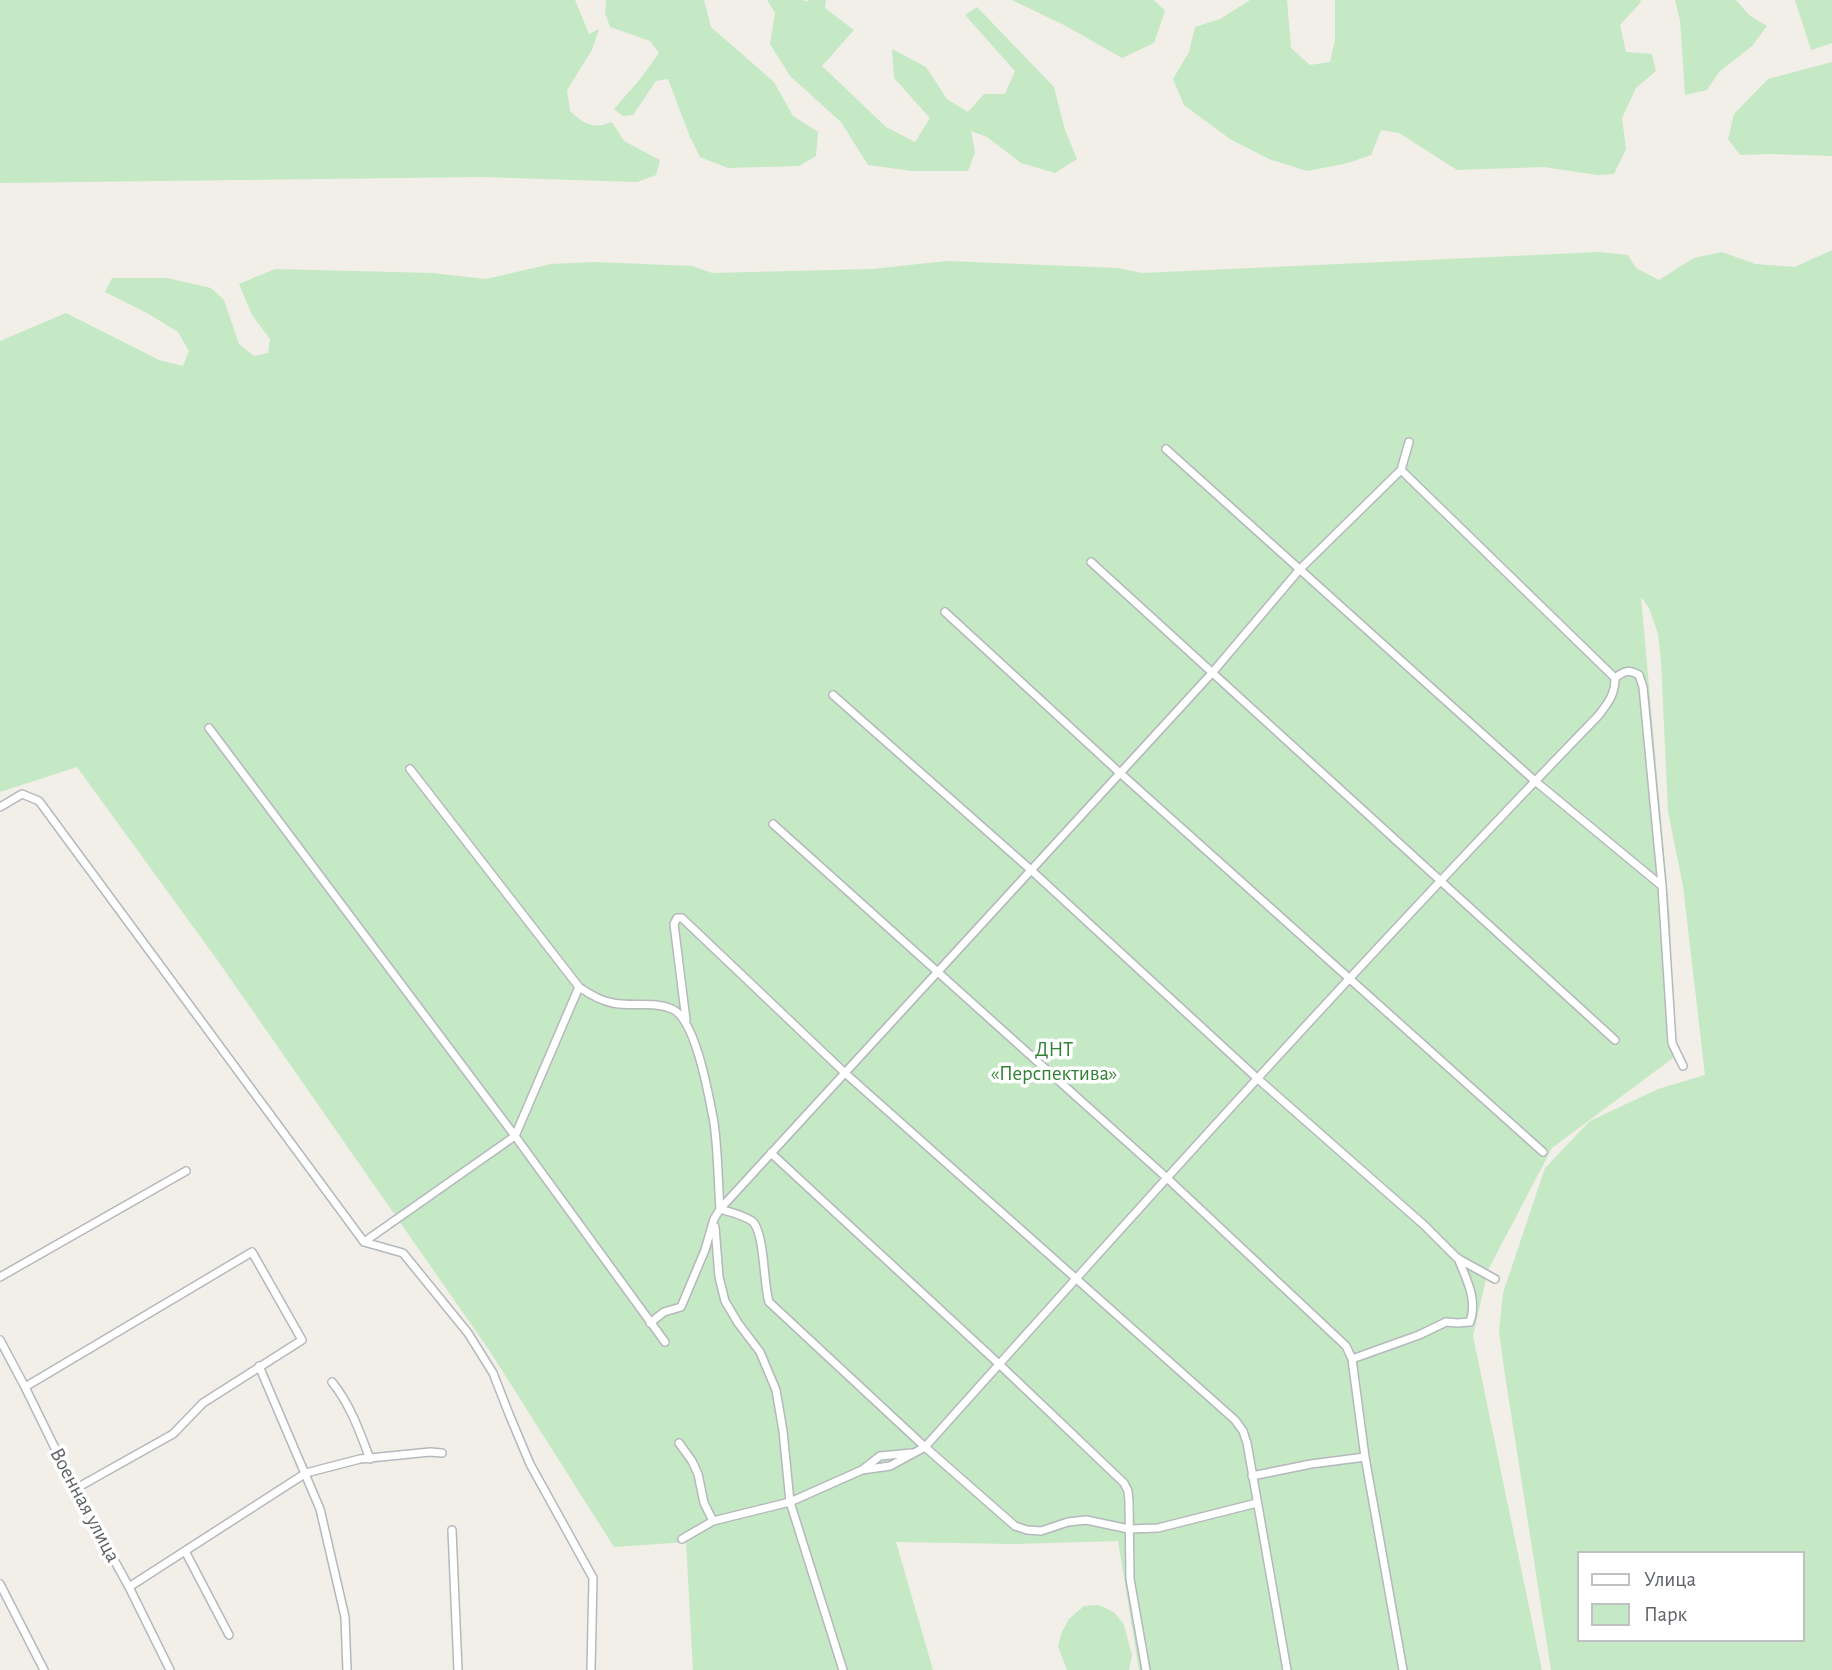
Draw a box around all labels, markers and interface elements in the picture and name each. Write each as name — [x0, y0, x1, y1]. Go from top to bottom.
park label: ДНТ «Перспектива» — [991, 1037, 1117, 1087]
street label: Военная улица — [44, 1443, 126, 1567]
legend — [1576, 1551, 1804, 1642]
text: Улица — [1644, 1569, 1696, 1590]
text: Парк — [1644, 1604, 1687, 1625]

